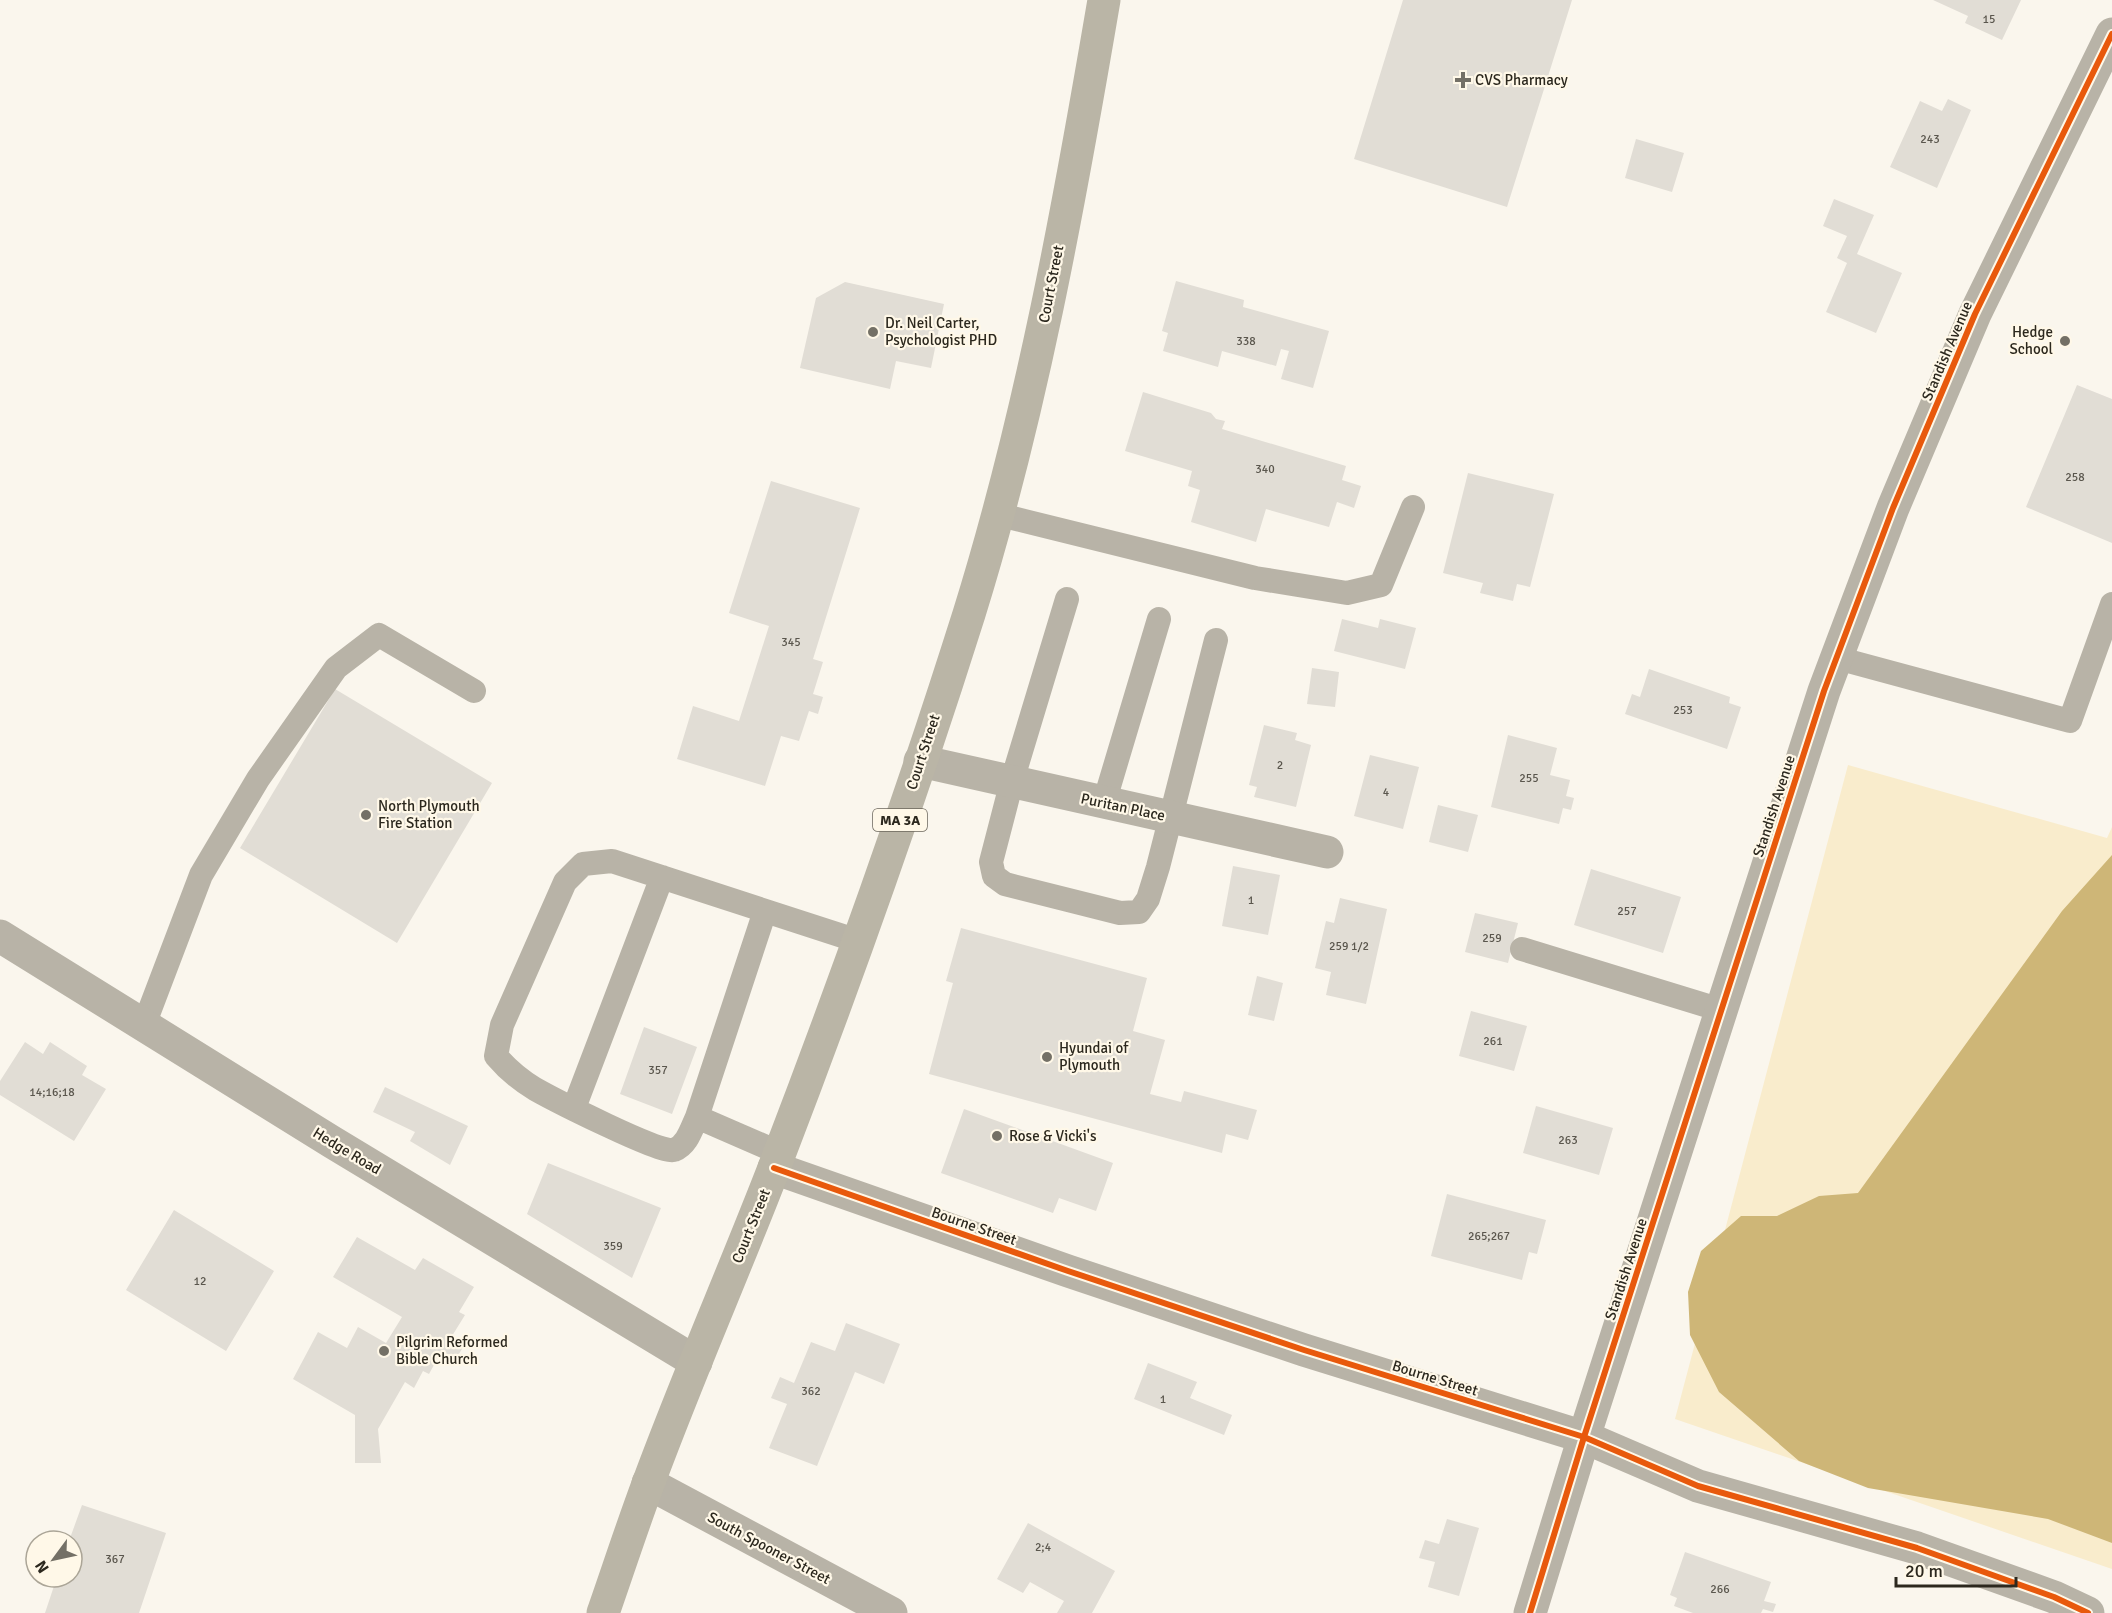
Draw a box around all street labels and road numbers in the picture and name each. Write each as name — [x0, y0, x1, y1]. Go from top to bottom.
street label: Court Street — [1035, 244, 1067, 324]
street label: Standish Avenue — [1918, 299, 1976, 403]
street label: Court Street — [902, 712, 944, 792]
street label: Standish Avenue — [1749, 753, 1799, 859]
street label: Puritan Place — [1079, 789, 1167, 825]
road number: MA 3A — [873, 809, 927, 831]
street label: Hedge Road — [310, 1124, 384, 1178]
street label: Court Street — [728, 1186, 774, 1266]
street label: Bourne Street — [929, 1203, 1019, 1249]
street label: Standish Avenue — [1601, 1216, 1651, 1322]
street label: Bourne Street — [1390, 1356, 1480, 1400]
street label: South Spooner Street — [704, 1508, 834, 1588]

